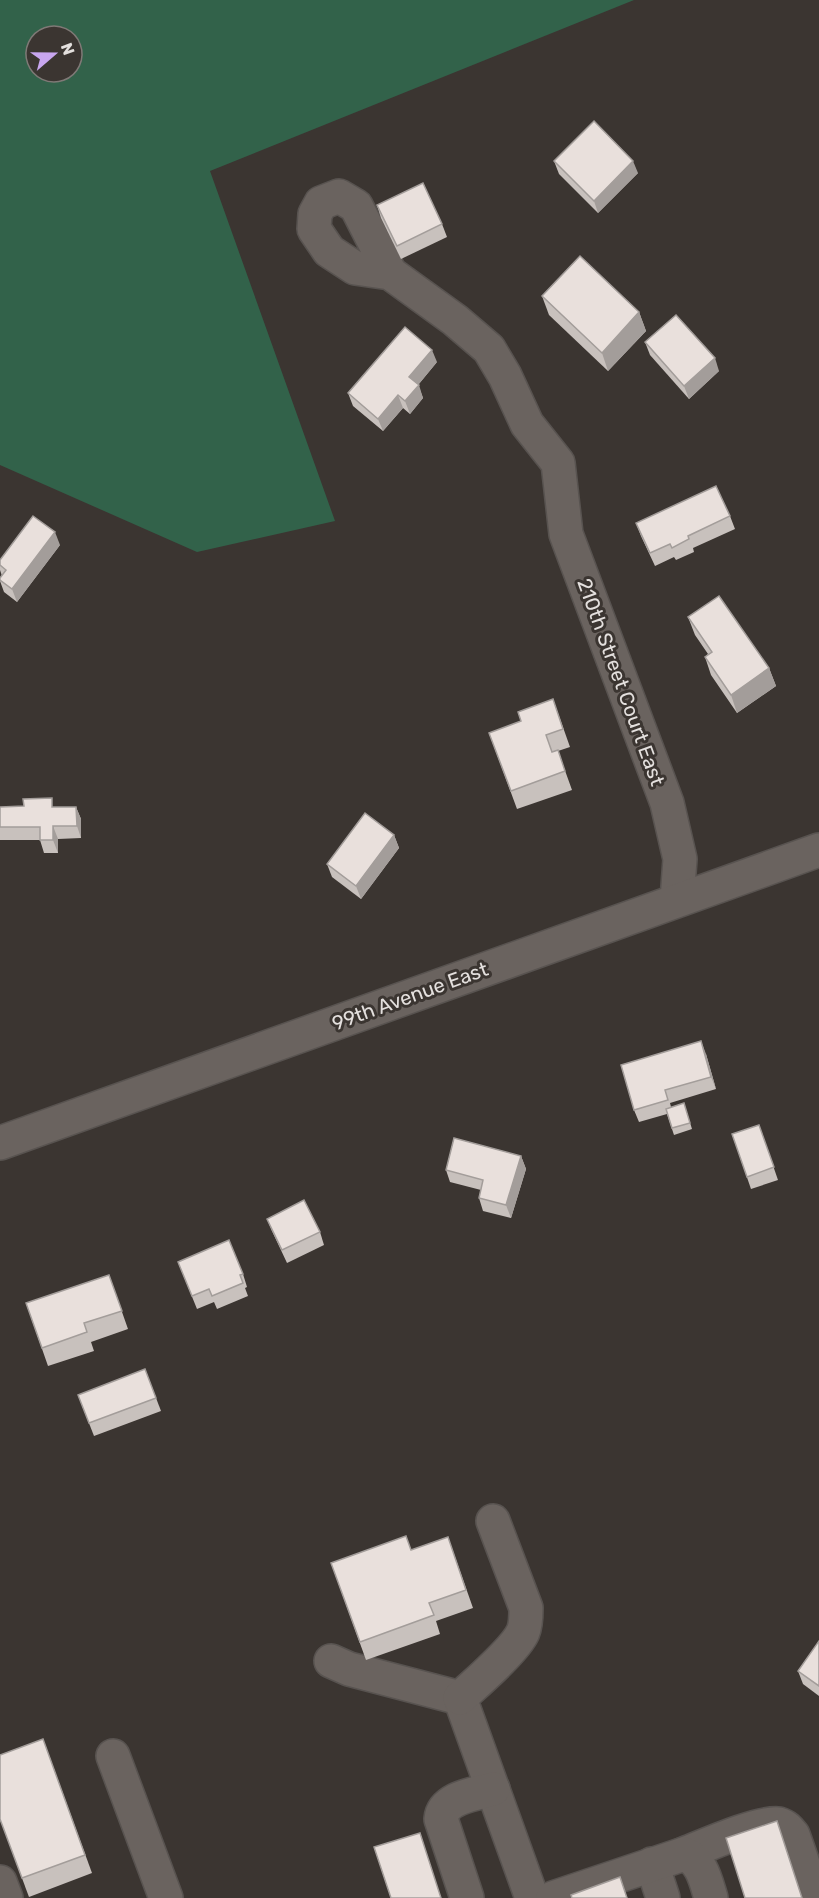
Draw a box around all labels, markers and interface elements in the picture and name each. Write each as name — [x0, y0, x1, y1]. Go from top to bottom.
north arrow — [24, 24, 84, 84]
text: N — [57, 40, 79, 58]
street label: 210th Street Court East — [572, 575, 670, 789]
street label: 99th Avenue East — [329, 957, 491, 1035]

